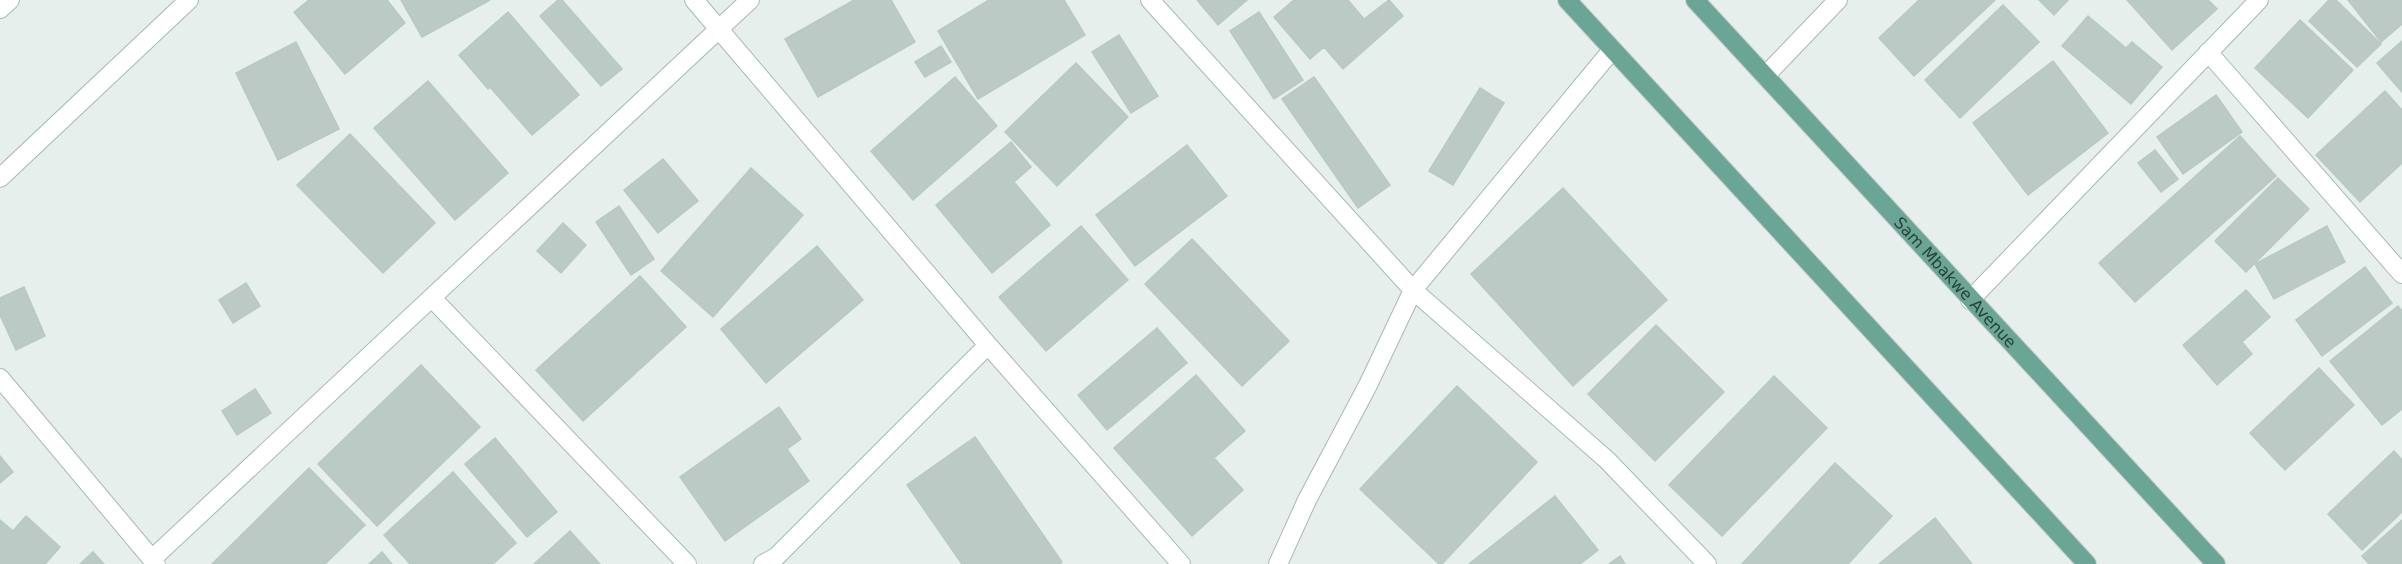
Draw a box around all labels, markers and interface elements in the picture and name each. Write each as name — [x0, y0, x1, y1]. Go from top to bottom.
street label: Sam Mbakwe Avenue — [1890, 213, 2020, 352]

